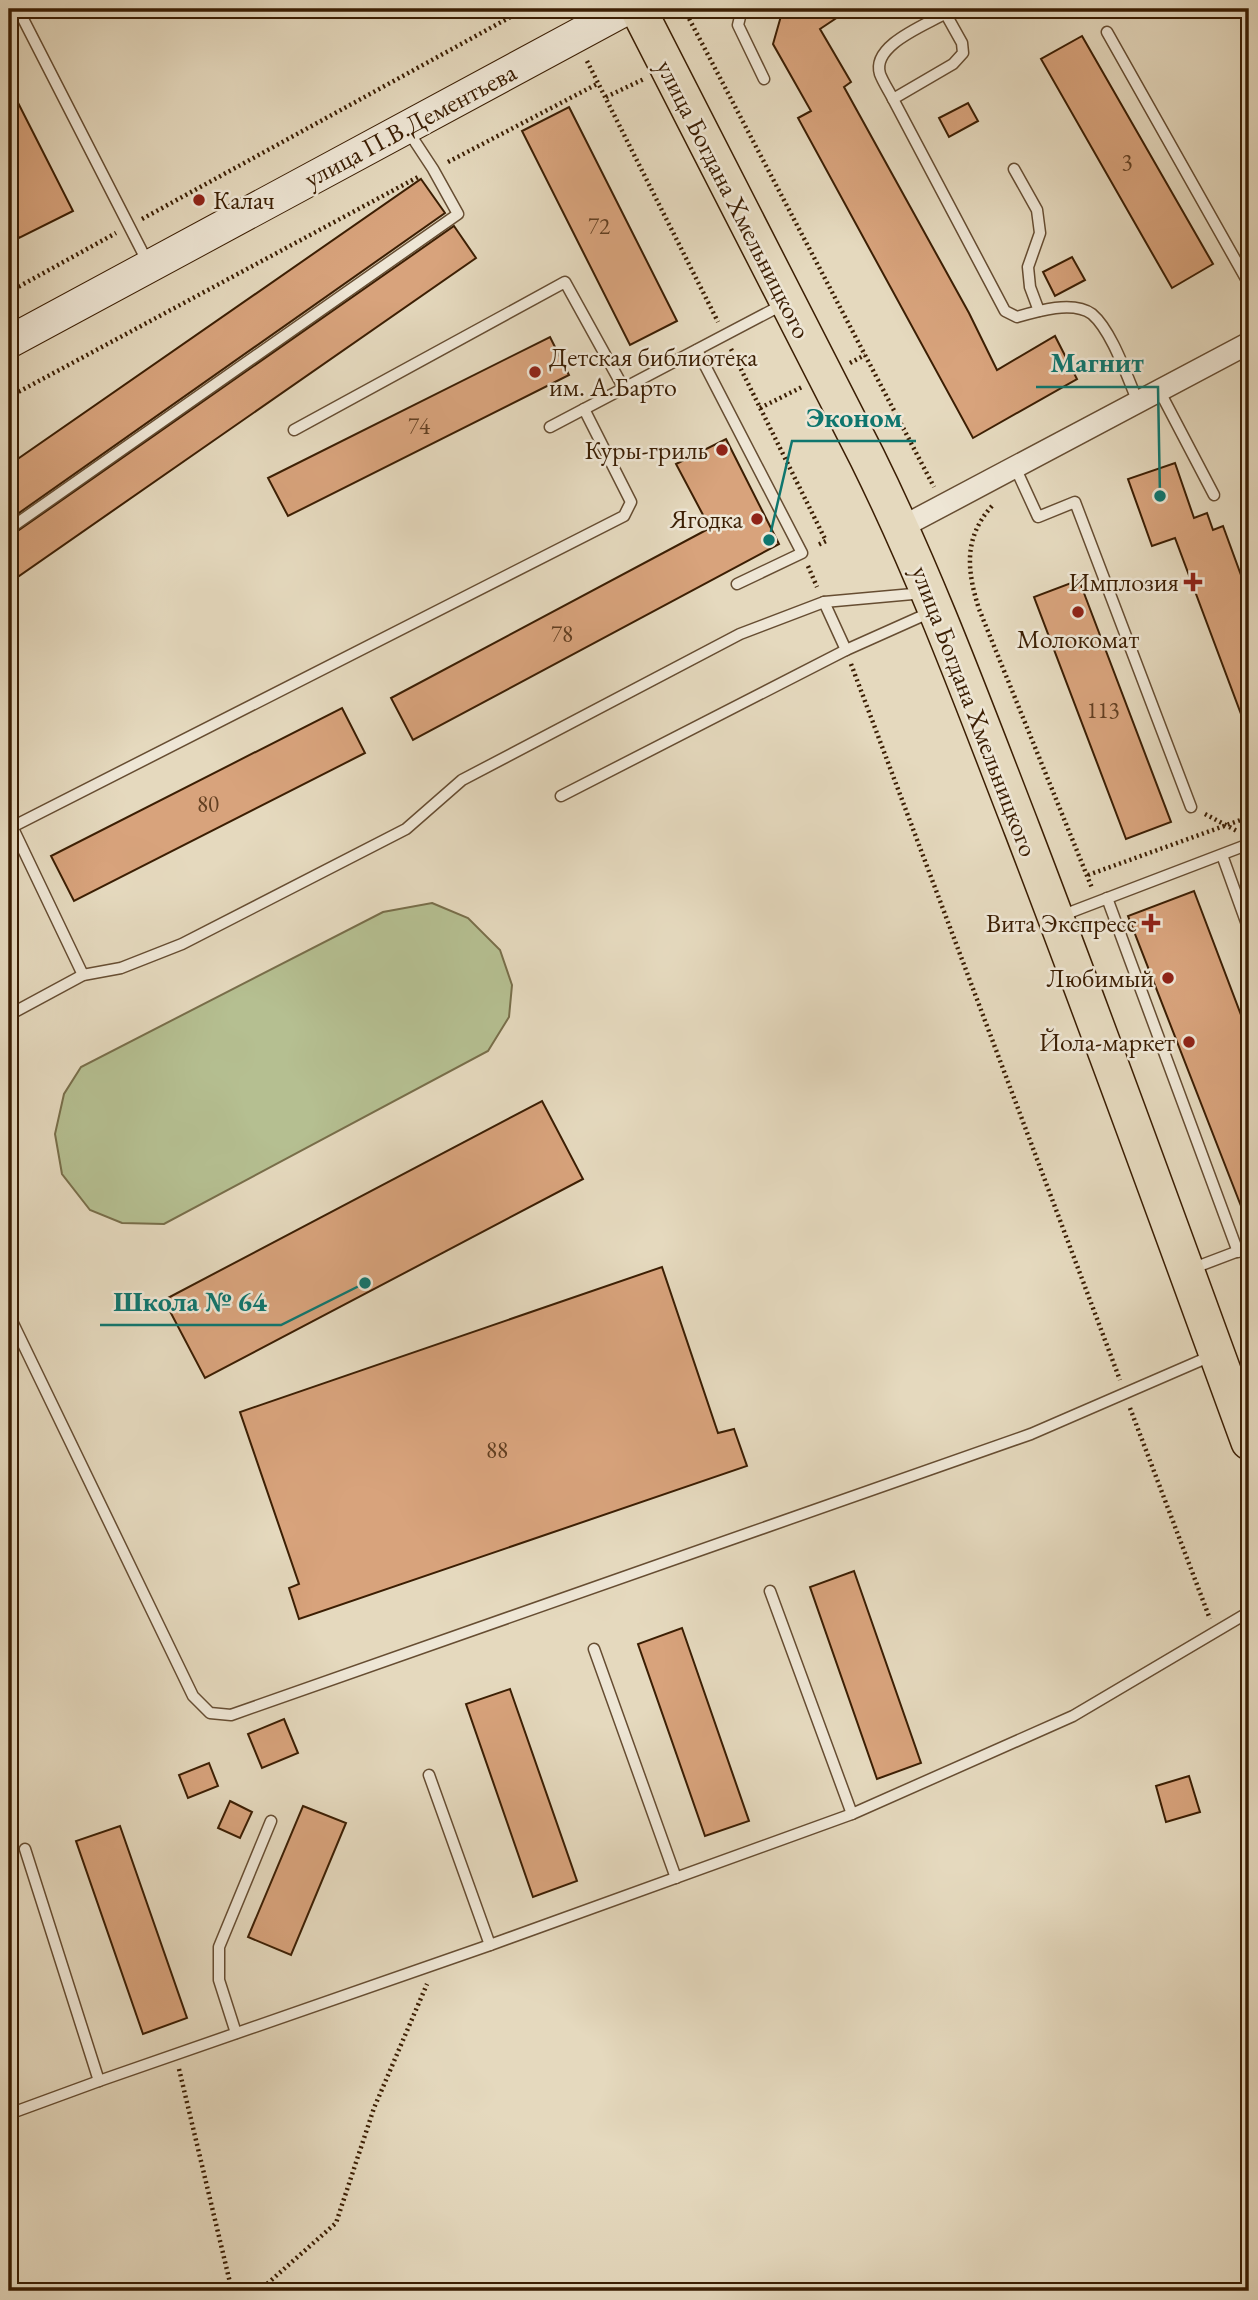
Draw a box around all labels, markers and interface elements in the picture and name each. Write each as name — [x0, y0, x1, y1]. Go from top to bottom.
street label: улица П.В.Дементьева — [298, 54, 523, 195]
street label: улица Богдана Хмельницкого — [649, 54, 819, 344]
house number: 3 — [1121, 147, 1133, 177]
place label: Калач — [213, 183, 275, 217]
marker: Калач — [191, 192, 207, 208]
house number: 72 — [588, 211, 610, 241]
callout: Магнит — [1036, 338, 1158, 387]
place label: Детская библиотека им. А.Барто — [549, 340, 758, 404]
text: Магнит — [1050, 344, 1144, 380]
marker: Детская библиотека им. А.Барто — [527, 364, 543, 380]
callout: Эконом — [792, 392, 916, 441]
text: Эконом — [806, 399, 903, 435]
house number: 74 — [408, 411, 431, 441]
place label: Куры-гриль — [585, 433, 708, 467]
marker: Куры-гриль — [714, 442, 730, 458]
place label: Ягодка — [669, 502, 744, 536]
marker: Ягодка — [749, 511, 765, 527]
street label: улица Богдана Хмельницкого — [904, 561, 1046, 861]
place label: Имплозия — [1069, 565, 1179, 599]
marker: Имплозия — [1185, 574, 1201, 590]
marker: Молокомат — [1070, 604, 1086, 620]
house number: 78 — [551, 619, 573, 649]
place label: Молокомат — [1017, 622, 1139, 656]
house number: 113 — [1086, 695, 1120, 725]
house number: 80 — [197, 789, 219, 819]
place label: Вита Экспресс — [986, 906, 1137, 940]
marker: Вита Экспресс — [1143, 915, 1159, 931]
place label: Любимый — [1046, 961, 1154, 995]
marker: Любимый — [1160, 970, 1176, 986]
place label: Йола-маркет — [1039, 1025, 1175, 1059]
marker: Йола-маркет — [1181, 1034, 1197, 1050]
callout: Школа № 64 — [100, 1276, 281, 1325]
text: Школа № 64 — [113, 1283, 268, 1319]
house number: 88 — [486, 1435, 508, 1465]

